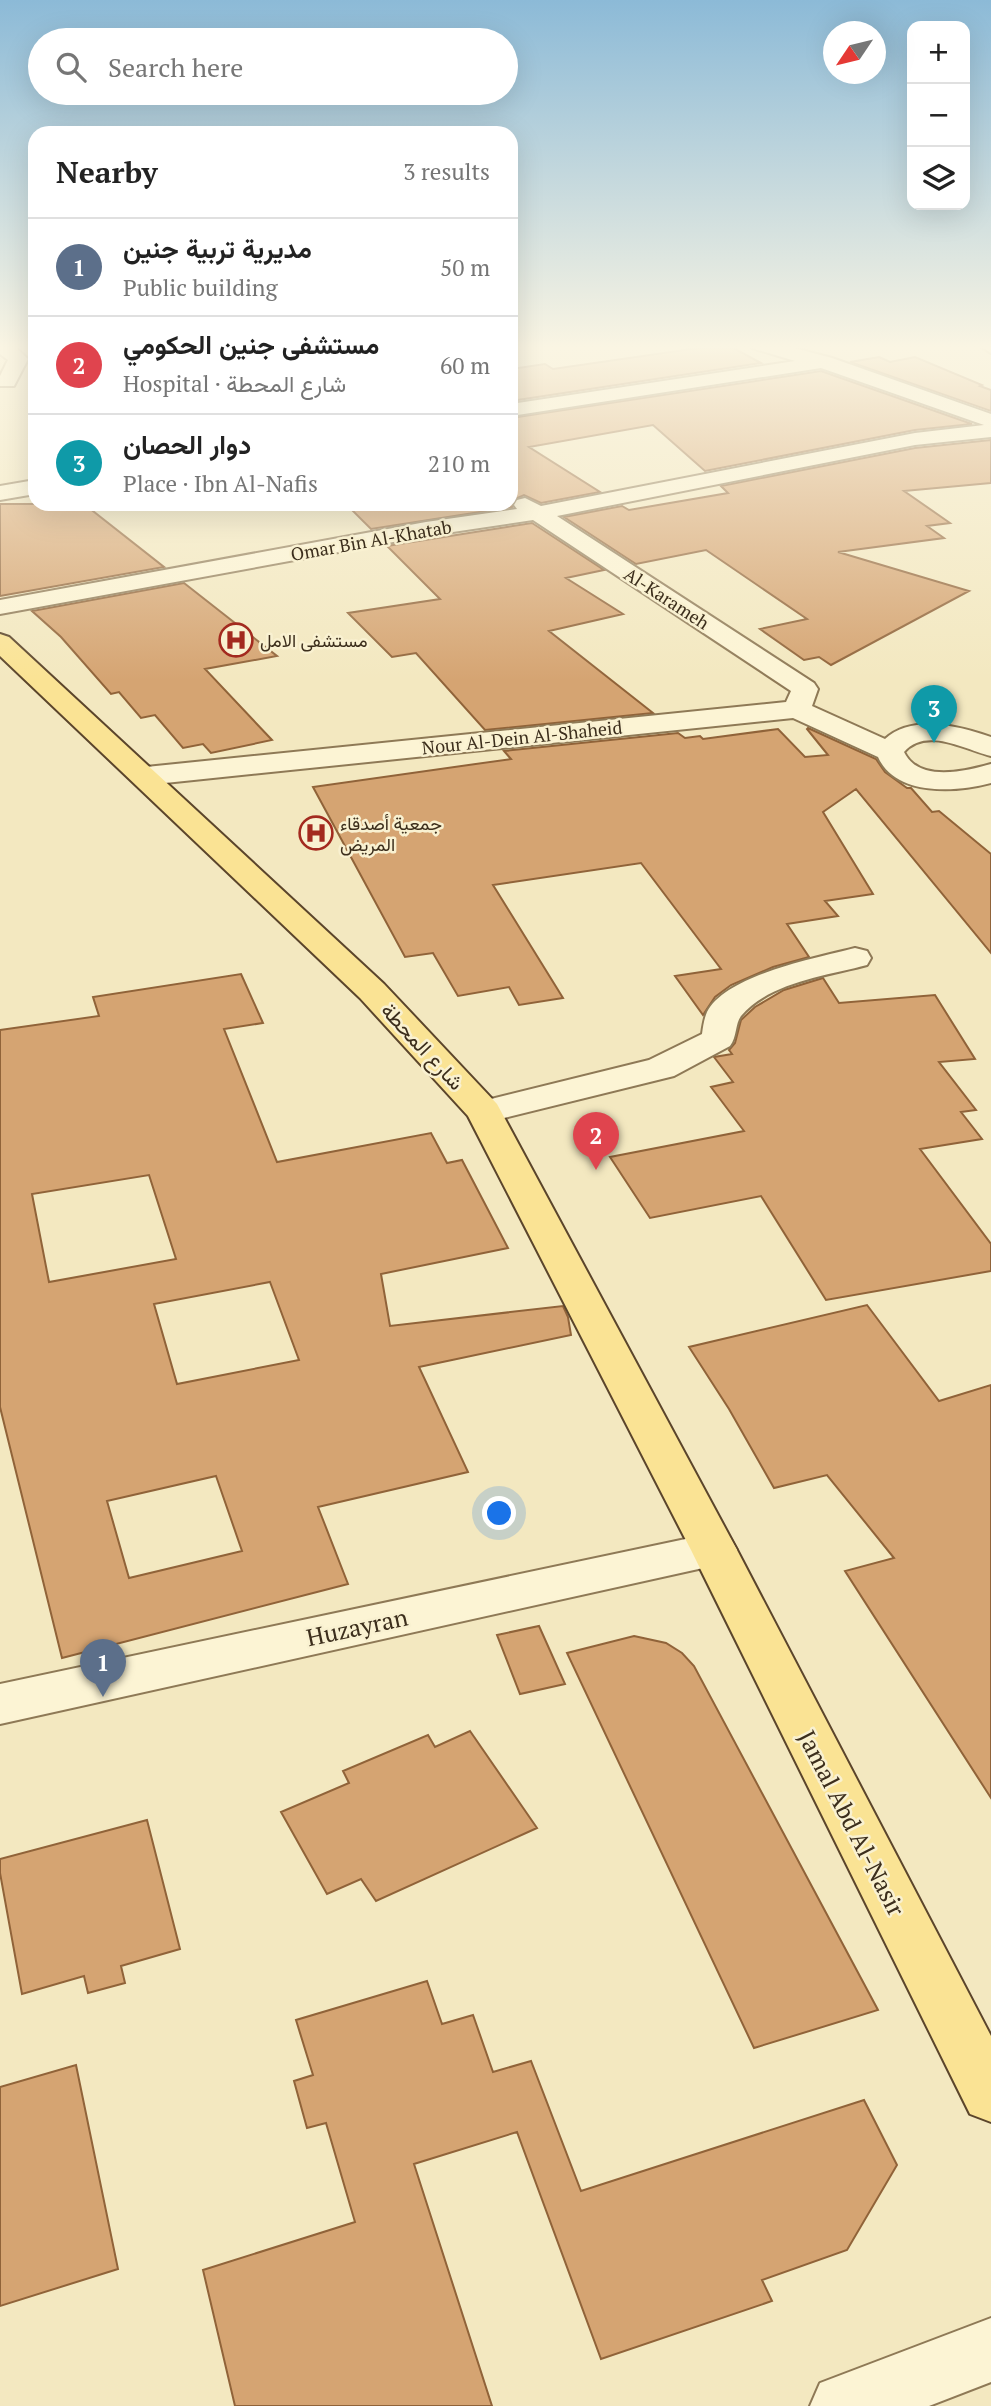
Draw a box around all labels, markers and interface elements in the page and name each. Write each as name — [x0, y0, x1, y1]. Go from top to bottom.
north arrow — [823, 21, 886, 84]
map controls — [907, 21, 970, 210]
button: + — [907, 21, 970, 84]
search box — [28, 28, 518, 105]
icon: search — [52, 48, 90, 86]
text: Search here — [108, 50, 243, 84]
button: − — [907, 84, 970, 147]
button: layers — [907, 147, 970, 210]
text: Nearby — [56, 152, 158, 192]
text: 3 results — [403, 156, 490, 187]
text: مديرية تربية جنين — [123, 231, 312, 265]
text: 1 — [73, 252, 86, 283]
text: 50 m — [440, 252, 490, 283]
text: Public building — [123, 272, 278, 303]
text: مستشفى جنين الحكومي — [123, 327, 379, 361]
text: 2 — [73, 350, 86, 381]
text: 60 m — [440, 350, 490, 381]
text: Hospital · شارع المحطة — [123, 368, 346, 399]
text: دوار الحصان — [123, 427, 251, 461]
text: 3 — [73, 448, 86, 479]
text: 210 m — [428, 448, 490, 479]
text: Place · Ibn Al-Nafis — [123, 468, 318, 499]
street label: Omar Bin Al-Khatab — [289, 514, 453, 566]
street label: Al-Karameh — [620, 561, 715, 635]
hospital icon: مستشفى الامل — [217, 621, 255, 659]
place label: مستشفى الامل — [260, 628, 368, 652]
pin: 3 — [911, 685, 957, 743]
street label: Nour Al-Dein Al-Shaheid — [421, 715, 623, 759]
place label: جمعية أصدقاء المريض — [340, 811, 442, 856]
hospital icon: جمعية أصدقاء المريض — [297, 814, 335, 852]
street label: شارع المحطة — [375, 996, 471, 1096]
pin: 2 — [573, 1112, 619, 1170]
your location — [482, 1496, 516, 1530]
street label: Huzayran — [303, 1601, 411, 1653]
pin: 1 — [80, 1639, 126, 1697]
street label: Jamal Abd Al-Nasir — [791, 1725, 913, 1922]

